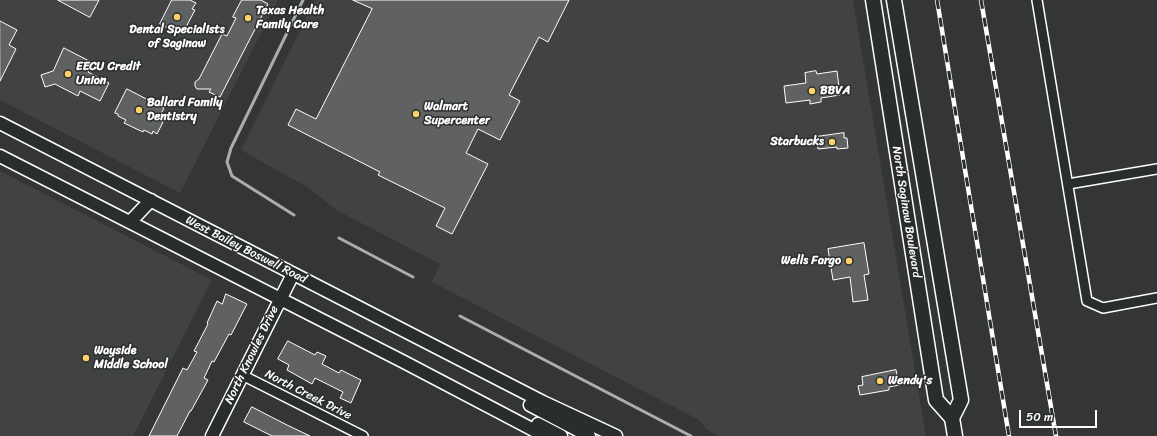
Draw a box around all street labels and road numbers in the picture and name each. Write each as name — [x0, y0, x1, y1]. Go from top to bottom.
street label: North Saginaw Boulevard — [888, 145, 924, 279]
street label: West Bailey Boswell Road — [183, 213, 309, 287]
street label: North Knowles Drive — [222, 304, 282, 406]
street label: North Creek Drive — [262, 367, 354, 423]

